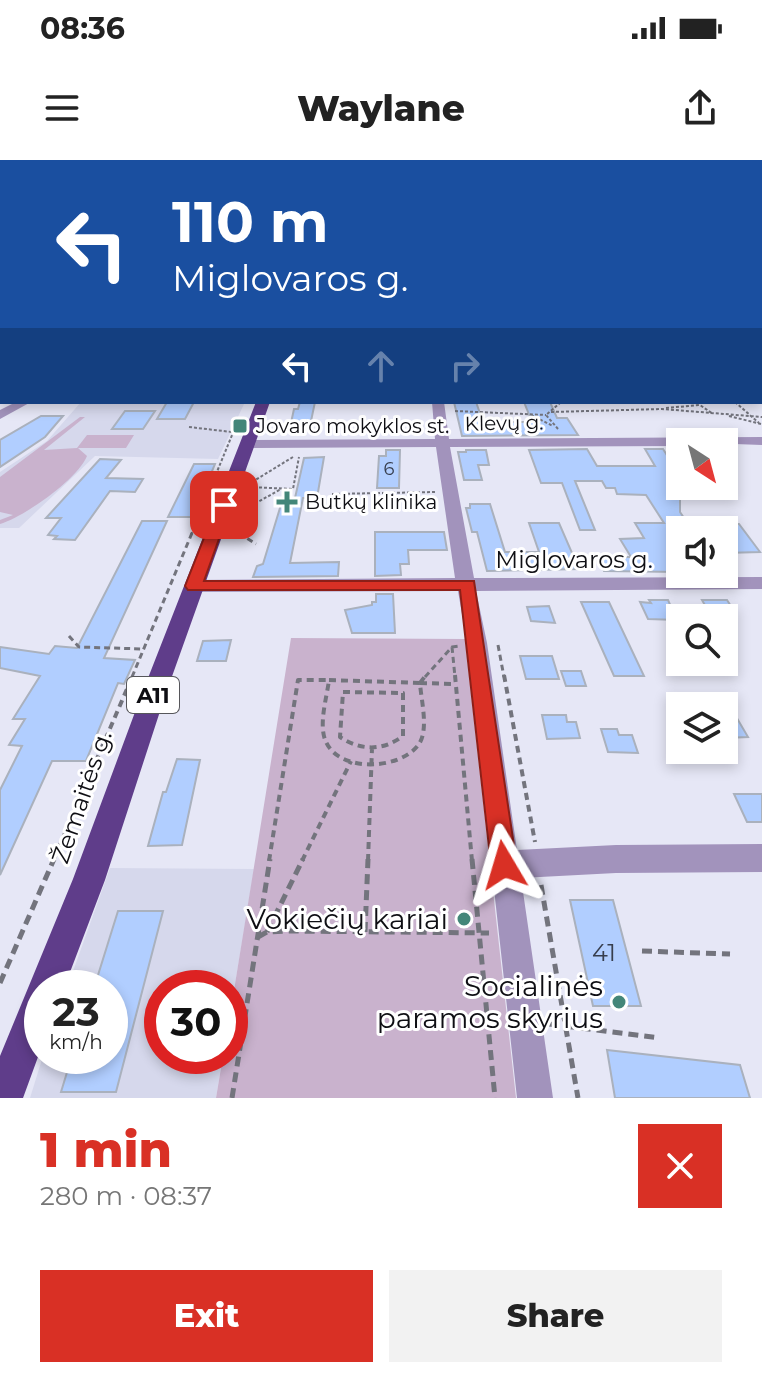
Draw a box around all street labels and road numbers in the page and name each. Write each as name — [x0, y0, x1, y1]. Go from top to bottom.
street label: Klevų g. — [464, 410, 544, 436]
street label: Miglovaros g. — [495, 545, 653, 574]
road number: A11 — [127, 677, 179, 713]
street label: Žemaitės g. — [45, 726, 118, 867]

